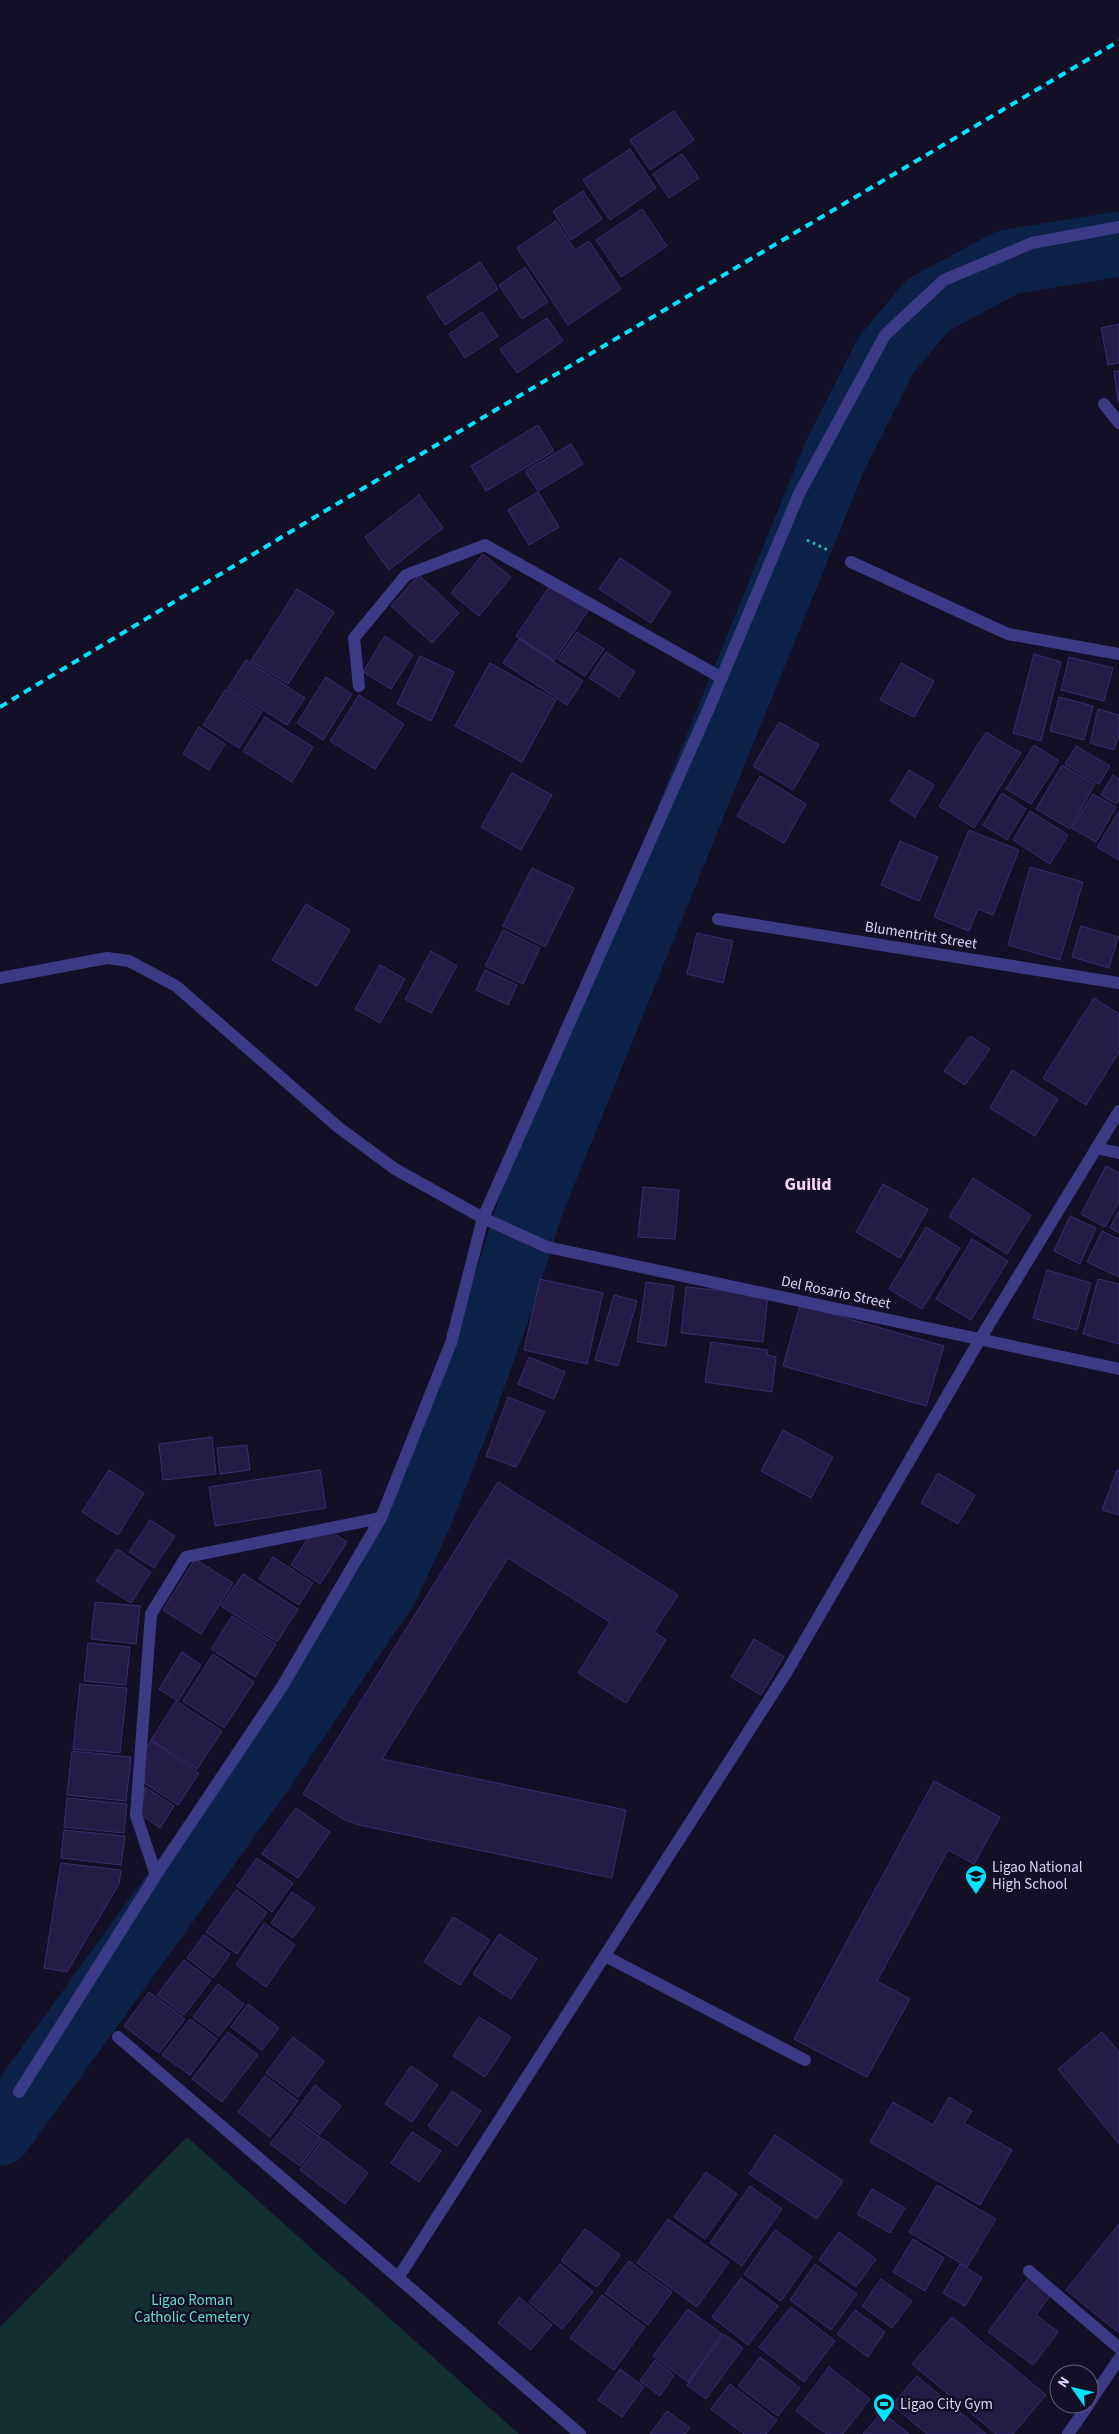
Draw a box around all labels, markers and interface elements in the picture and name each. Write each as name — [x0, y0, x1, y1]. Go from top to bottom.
street label: Blumentritt Street — [863, 916, 979, 955]
district label: Guilid — [784, 1172, 832, 1197]
street label: Del Rosario Street — [779, 1271, 893, 1314]
place label: Ligao National High School — [992, 1857, 1083, 1895]
school or university icon: Ligao National High School — [964, 1864, 988, 1895]
park label: Ligao Roman Catholic Cemetery — [134, 2290, 250, 2328]
north arrow — [1049, 2364, 1099, 2414]
text: N — [1053, 2373, 1075, 2392]
sports icon: Ligao City Gym — [872, 2392, 896, 2423]
place label: Ligao City Gym — [900, 2394, 993, 2415]

